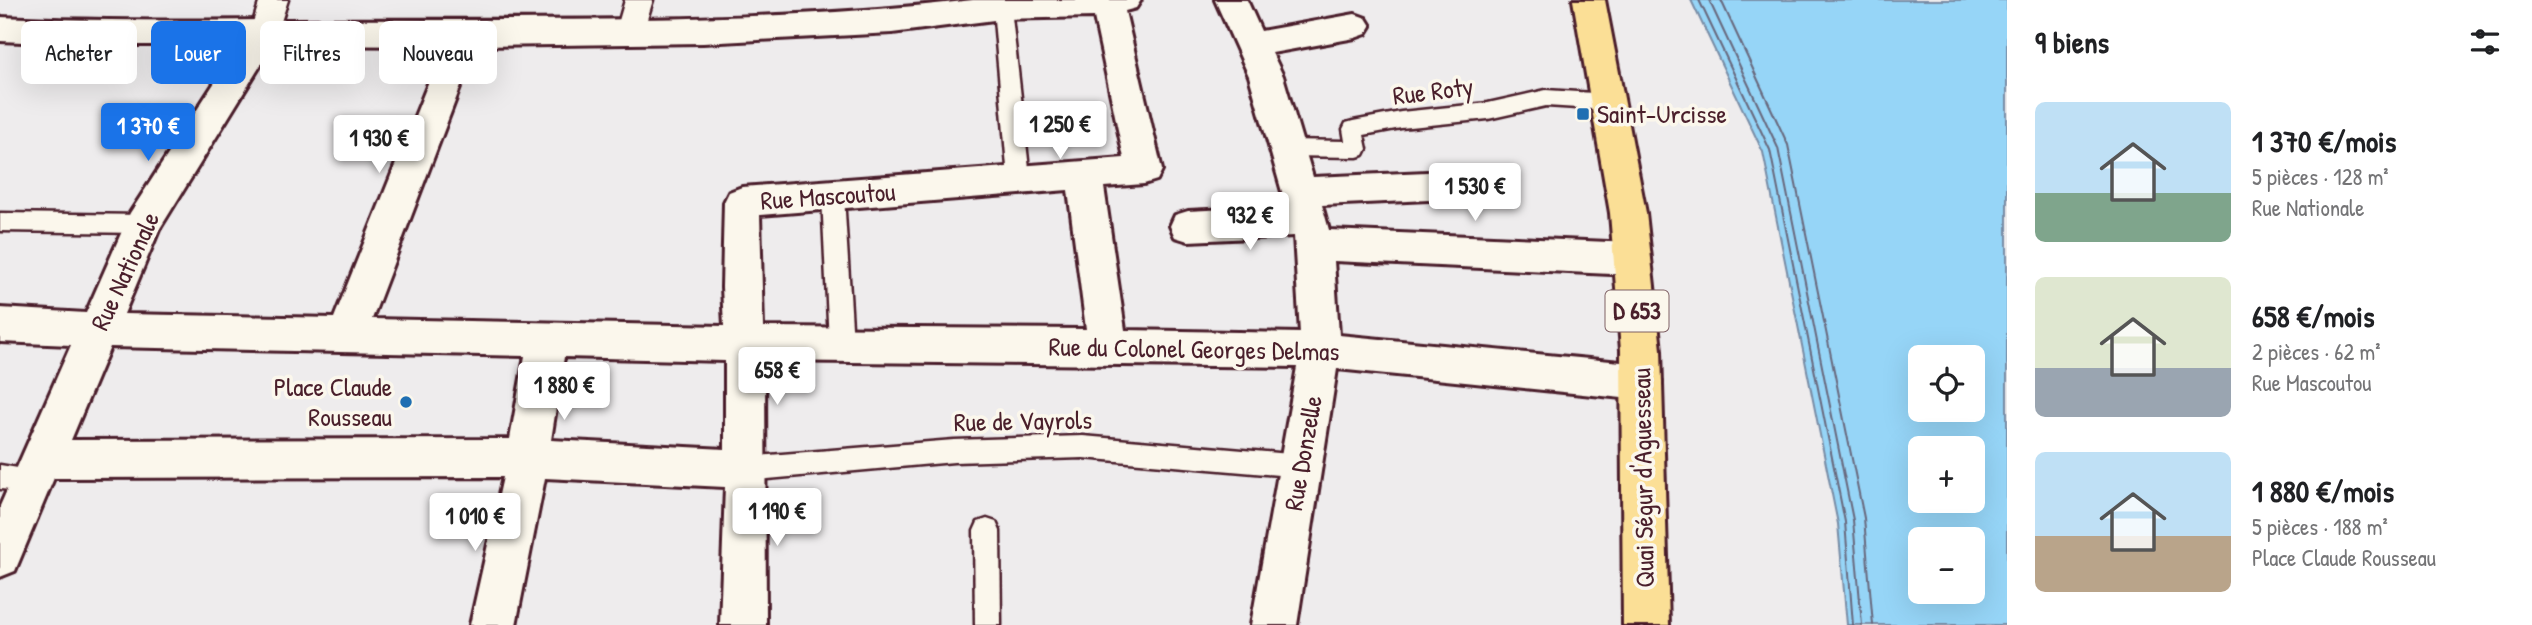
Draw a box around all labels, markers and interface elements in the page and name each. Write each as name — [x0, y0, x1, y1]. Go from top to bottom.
chip: Acheter — [21, 21, 137, 84]
chip: Louer — [151, 21, 246, 84]
chip: Filtres — [260, 21, 365, 84]
chip: Nouveau — [379, 21, 497, 84]
text: 9 biens — [2035, 22, 2109, 62]
icon: filters — [2466, 23, 2504, 61]
street label: Rue Roty — [1391, 68, 1475, 113]
place label: Saint-Urcisse — [1597, 96, 1727, 131]
pin: 1 250 € — [995, 102, 1125, 161]
pin: 1 370 € — [83, 104, 213, 163]
marker: Saint-Urcisse — [1575, 106, 1591, 122]
text: 1 250 € — [1030, 108, 1090, 139]
text: 1 370 € — [117, 110, 179, 141]
pin: 1 930 € — [314, 116, 444, 175]
text: 1 370 €/mois — [2252, 121, 2396, 161]
text: 1 930 € — [349, 122, 409, 153]
icon: home — [2091, 130, 2175, 214]
text: 5 pièces · 128 m² — [2252, 161, 2389, 192]
pin: 1 530 € — [1410, 164, 1540, 223]
text: 1 530 € — [1445, 170, 1505, 201]
street label: Rue Mascoutou — [759, 173, 897, 218]
pin: 932 € — [1201, 192, 1299, 252]
text: Rue Nationale — [2252, 192, 2364, 223]
text: 932 € — [1227, 199, 1273, 230]
street label: Rue Nationale — [82, 206, 167, 336]
road number: D 653 — [1606, 290, 1668, 332]
text: 658 €/mois — [2252, 296, 2374, 336]
icon: home — [2091, 305, 2175, 389]
street label: Rue du Colonel Georges Delmas — [1048, 328, 1340, 369]
text: 2 pièces · 62 m² — [2252, 336, 2380, 367]
map controls — [1908, 345, 1985, 604]
button: locate — [1908, 345, 1985, 422]
pin: 658 € — [728, 348, 826, 407]
text: 658 € — [754, 354, 800, 385]
pin: 1 880 € — [499, 362, 629, 422]
text: Rue Mascoutou — [2252, 367, 2371, 398]
street label: Quai Ségur d'Aguesseau — [1623, 368, 1662, 588]
place label: Place Claude Rousseau — [274, 369, 392, 434]
text: 1 880 € — [534, 369, 594, 400]
street label: Rue Donzelle — [1275, 393, 1330, 513]
marker: Place Claude Rousseau — [398, 394, 414, 410]
street label: Rue de Vayrols — [954, 402, 1092, 439]
button: + — [1908, 436, 1985, 513]
text: 1 880 €/mois — [2252, 471, 2394, 511]
icon: home — [2091, 480, 2175, 564]
pin: 1 190 € — [712, 489, 842, 548]
pin: 1 010 € — [410, 494, 540, 553]
text: 1 190 € — [748, 495, 806, 526]
text: 1 010 € — [446, 500, 504, 531]
text: 5 pièces · 188 m² — [2252, 511, 2388, 542]
button: − — [1908, 527, 1985, 604]
text: Place Claude Rousseau — [2252, 542, 2436, 573]

